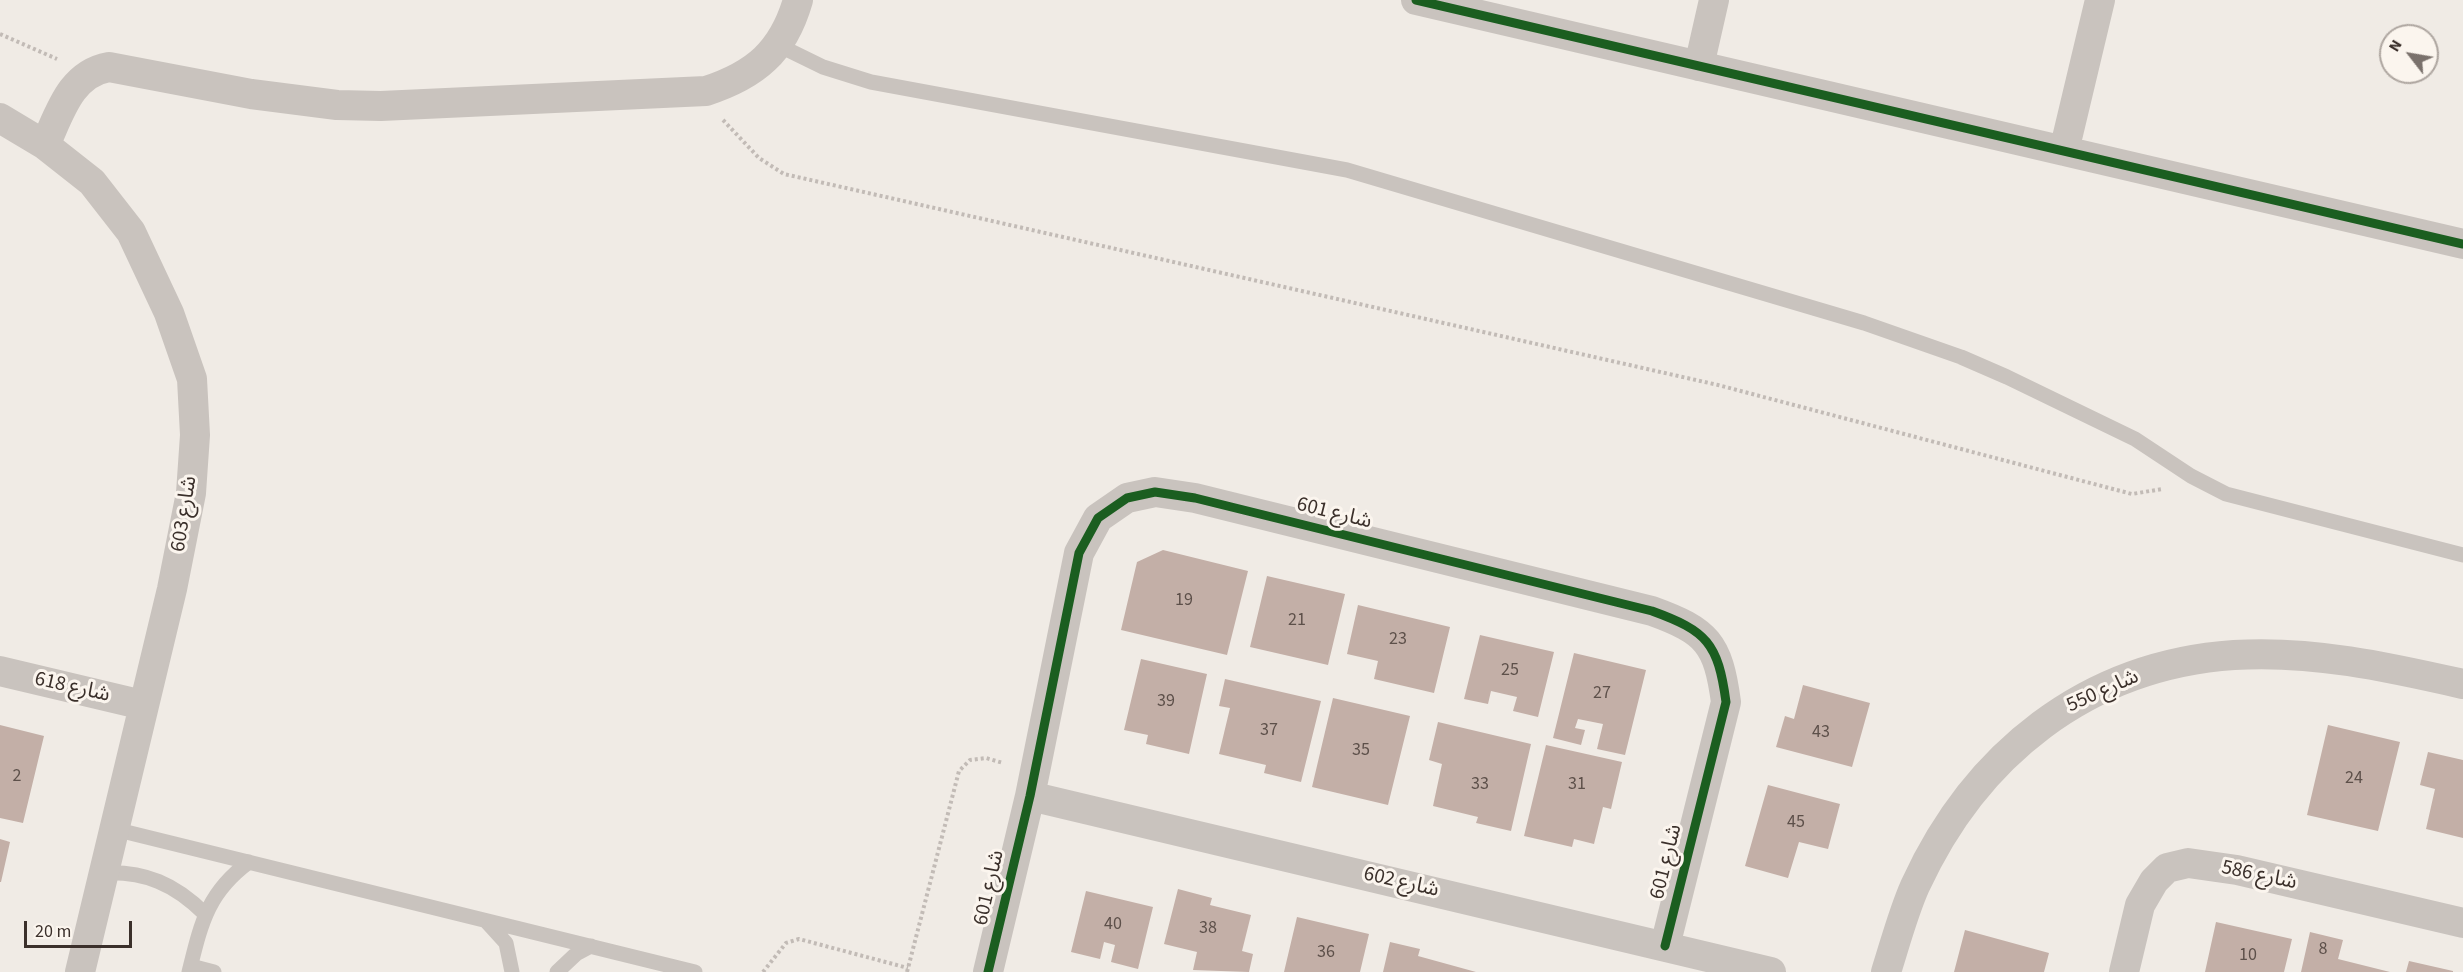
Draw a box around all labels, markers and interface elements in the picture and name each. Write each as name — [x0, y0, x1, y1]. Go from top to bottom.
north arrow — [2379, 24, 2439, 84]
text: N — [2383, 36, 2407, 56]
street label: شارع 603 — [167, 474, 203, 554]
street label: شارع 601 — [1294, 493, 1374, 535]
house number: 19 — [1175, 590, 1193, 612]
house number: 21 — [1288, 610, 1306, 632]
house number: 23 — [1389, 629, 1407, 651]
house number: 25 — [1501, 660, 1519, 682]
street label: شارع 550 — [2063, 665, 2143, 719]
street label: شارع 618 — [32, 667, 112, 709]
house number: 27 — [1593, 683, 1611, 705]
house number: 39 — [1157, 691, 1175, 713]
house number: 37 — [1260, 720, 1278, 742]
house number: 43 — [1812, 722, 1830, 744]
house number: 35 — [1352, 740, 1370, 762]
house number: 2 — [13, 766, 21, 788]
house number: 24 — [2345, 768, 2363, 790]
house number: 33 — [1471, 774, 1489, 796]
house number: 31 — [1568, 774, 1586, 796]
house number: 45 — [1787, 812, 1805, 834]
street label: شارع 601 — [1646, 822, 1688, 902]
street label: شارع 601 — [969, 848, 1011, 928]
street label: شارع 586 — [2219, 856, 2299, 896]
street label: شارع 602 — [1361, 862, 1441, 904]
scale bar — [27, 909, 135, 947]
house number: 40 — [1104, 914, 1122, 936]
house number: 38 — [1199, 918, 1217, 940]
text: 20 m — [35, 919, 71, 944]
house number: 8 — [2319, 939, 2327, 961]
house number: 36 — [1317, 942, 1335, 964]
house number: 10 — [2239, 945, 2257, 967]

